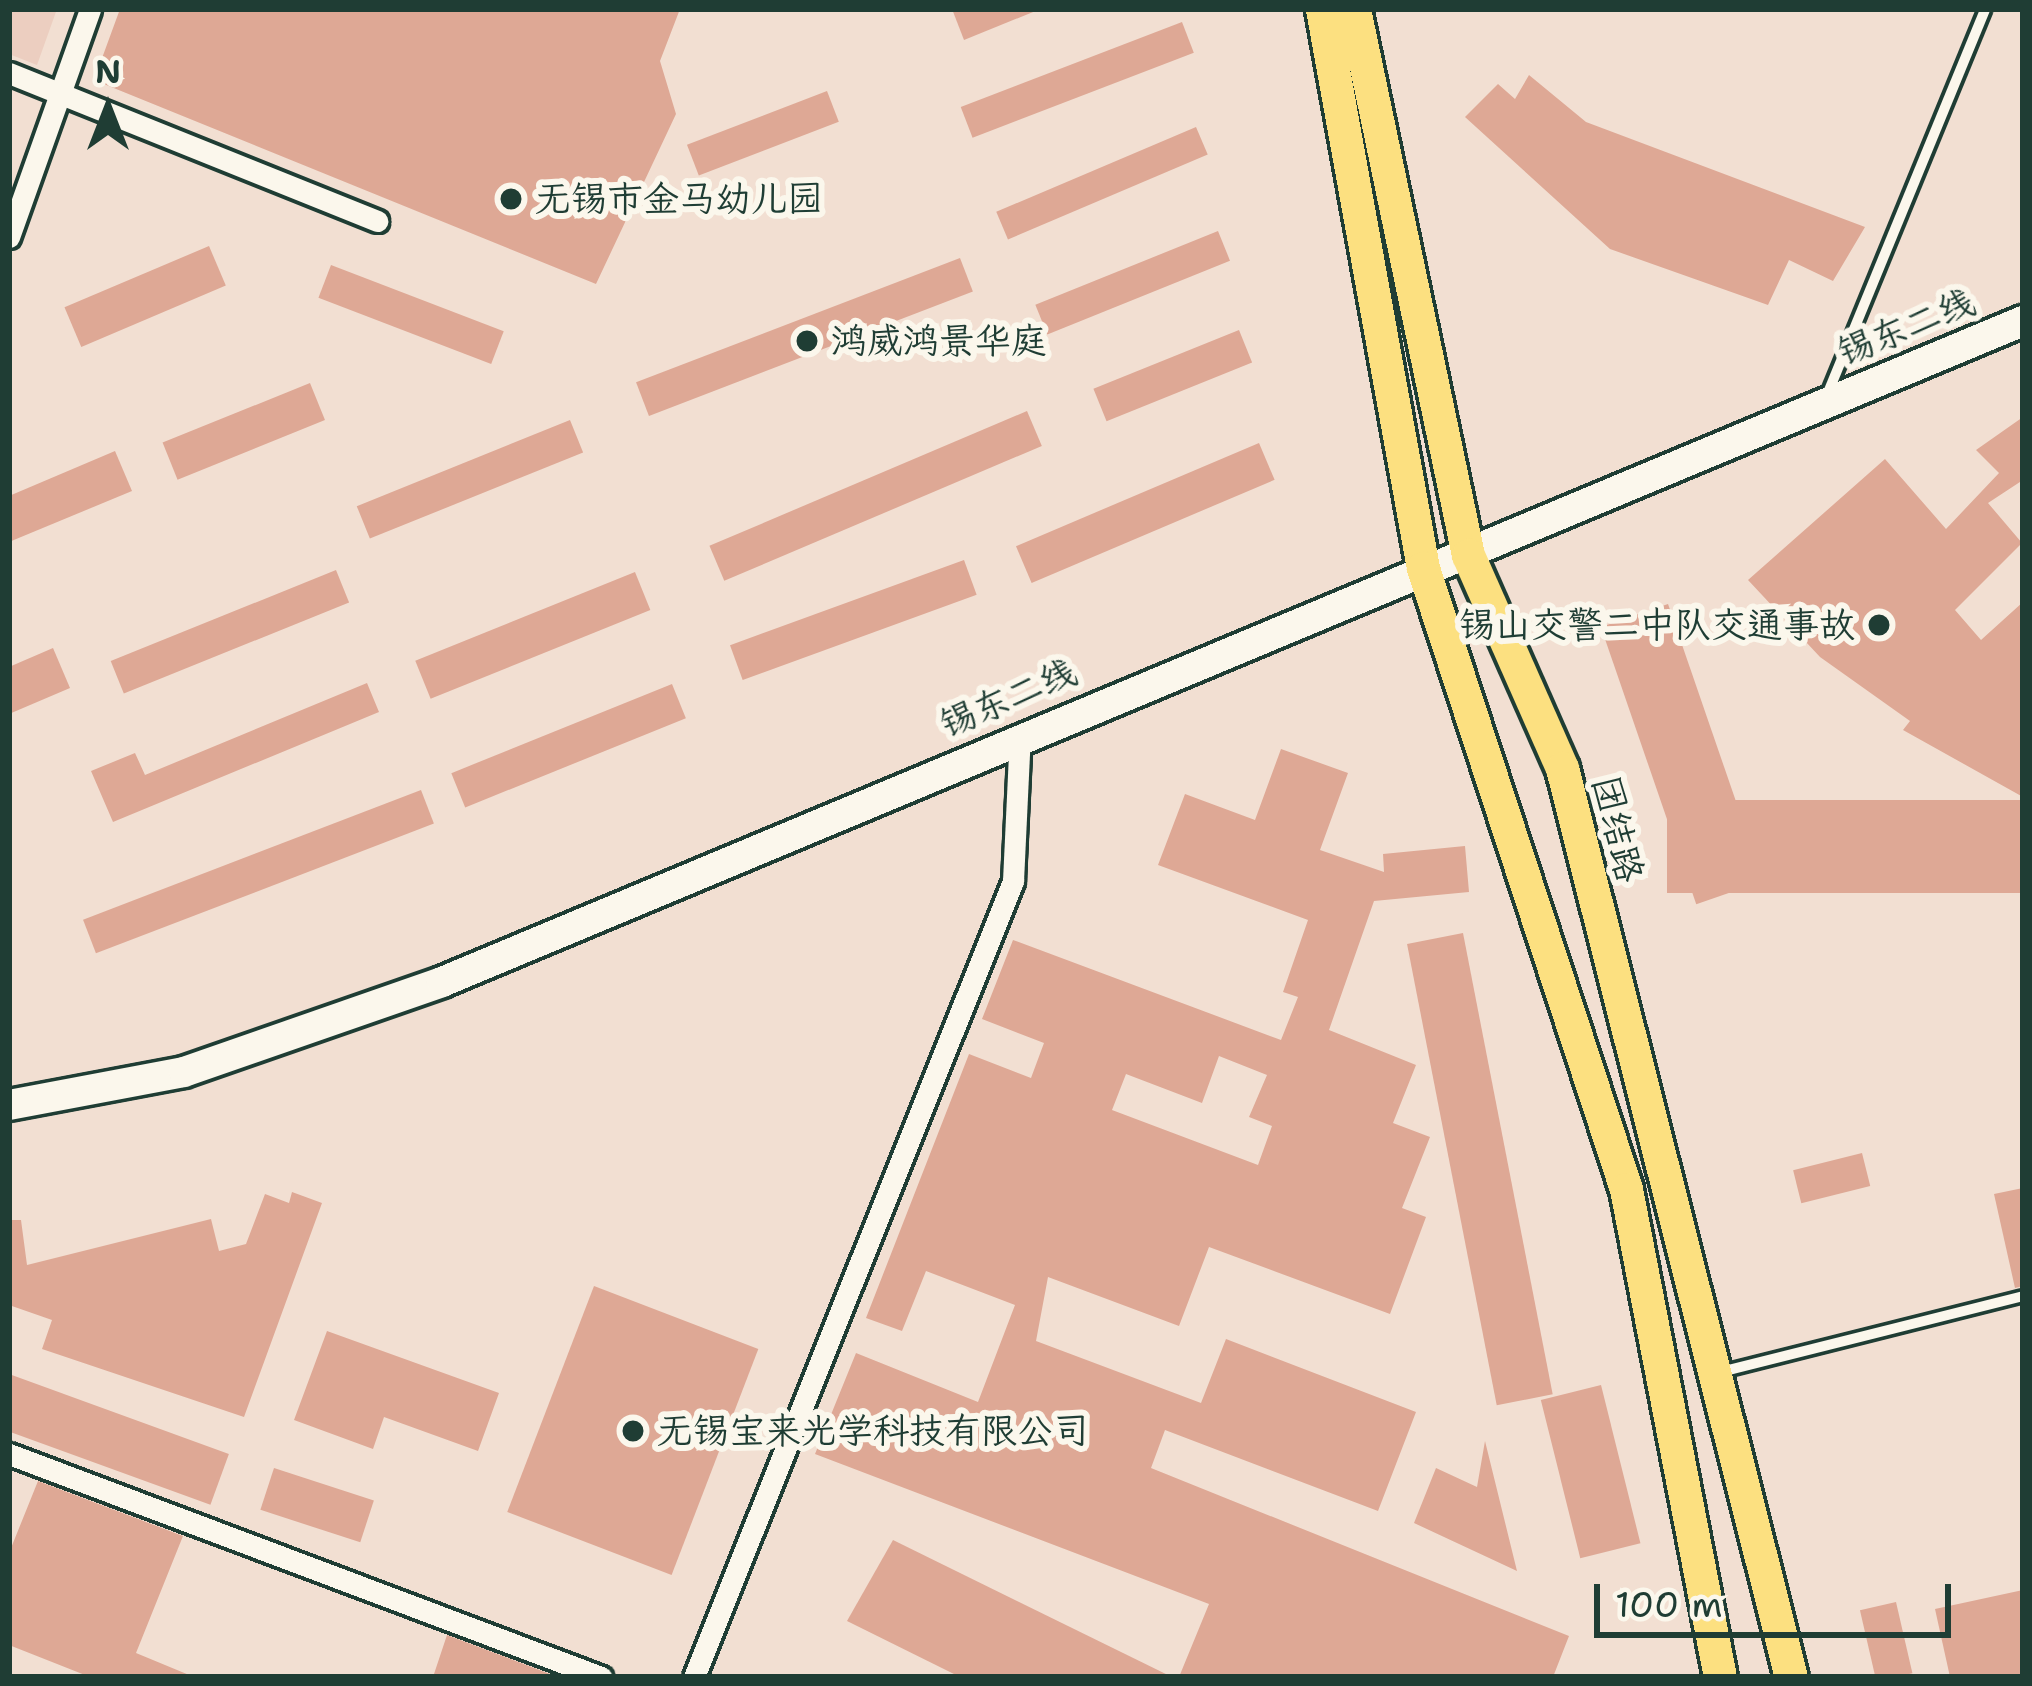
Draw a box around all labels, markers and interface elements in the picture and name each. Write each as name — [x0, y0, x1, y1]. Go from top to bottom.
north arrow — [48, 48, 168, 168]
text: N — [95, 49, 121, 94]
place label: 无锡市金马幼儿园 — [535, 177, 823, 221]
marker: 无锡市金马幼儿园 — [498, 186, 524, 212]
street label: 锡东二线 — [1831, 280, 1981, 374]
place label: 鸿威鸿景华庭 — [831, 319, 1047, 363]
marker: 鸿威鸿景华庭 — [794, 328, 820, 354]
place label: 锡山交警二中队交通事故 — [1459, 603, 1855, 647]
marker: 锡山交警二中队交通事故 — [1866, 612, 1892, 638]
street label: 锡东二线 — [933, 650, 1083, 746]
street label: 团结路 — [1584, 771, 1652, 887]
place label: 无锡宝来光学科技有限公司 — [657, 1409, 1089, 1453]
marker: 无锡宝来光学科技有限公司 — [620, 1418, 646, 1444]
scale bar — [1600, 1560, 1957, 1634]
text: 100 m — [1615, 1580, 1723, 1629]

